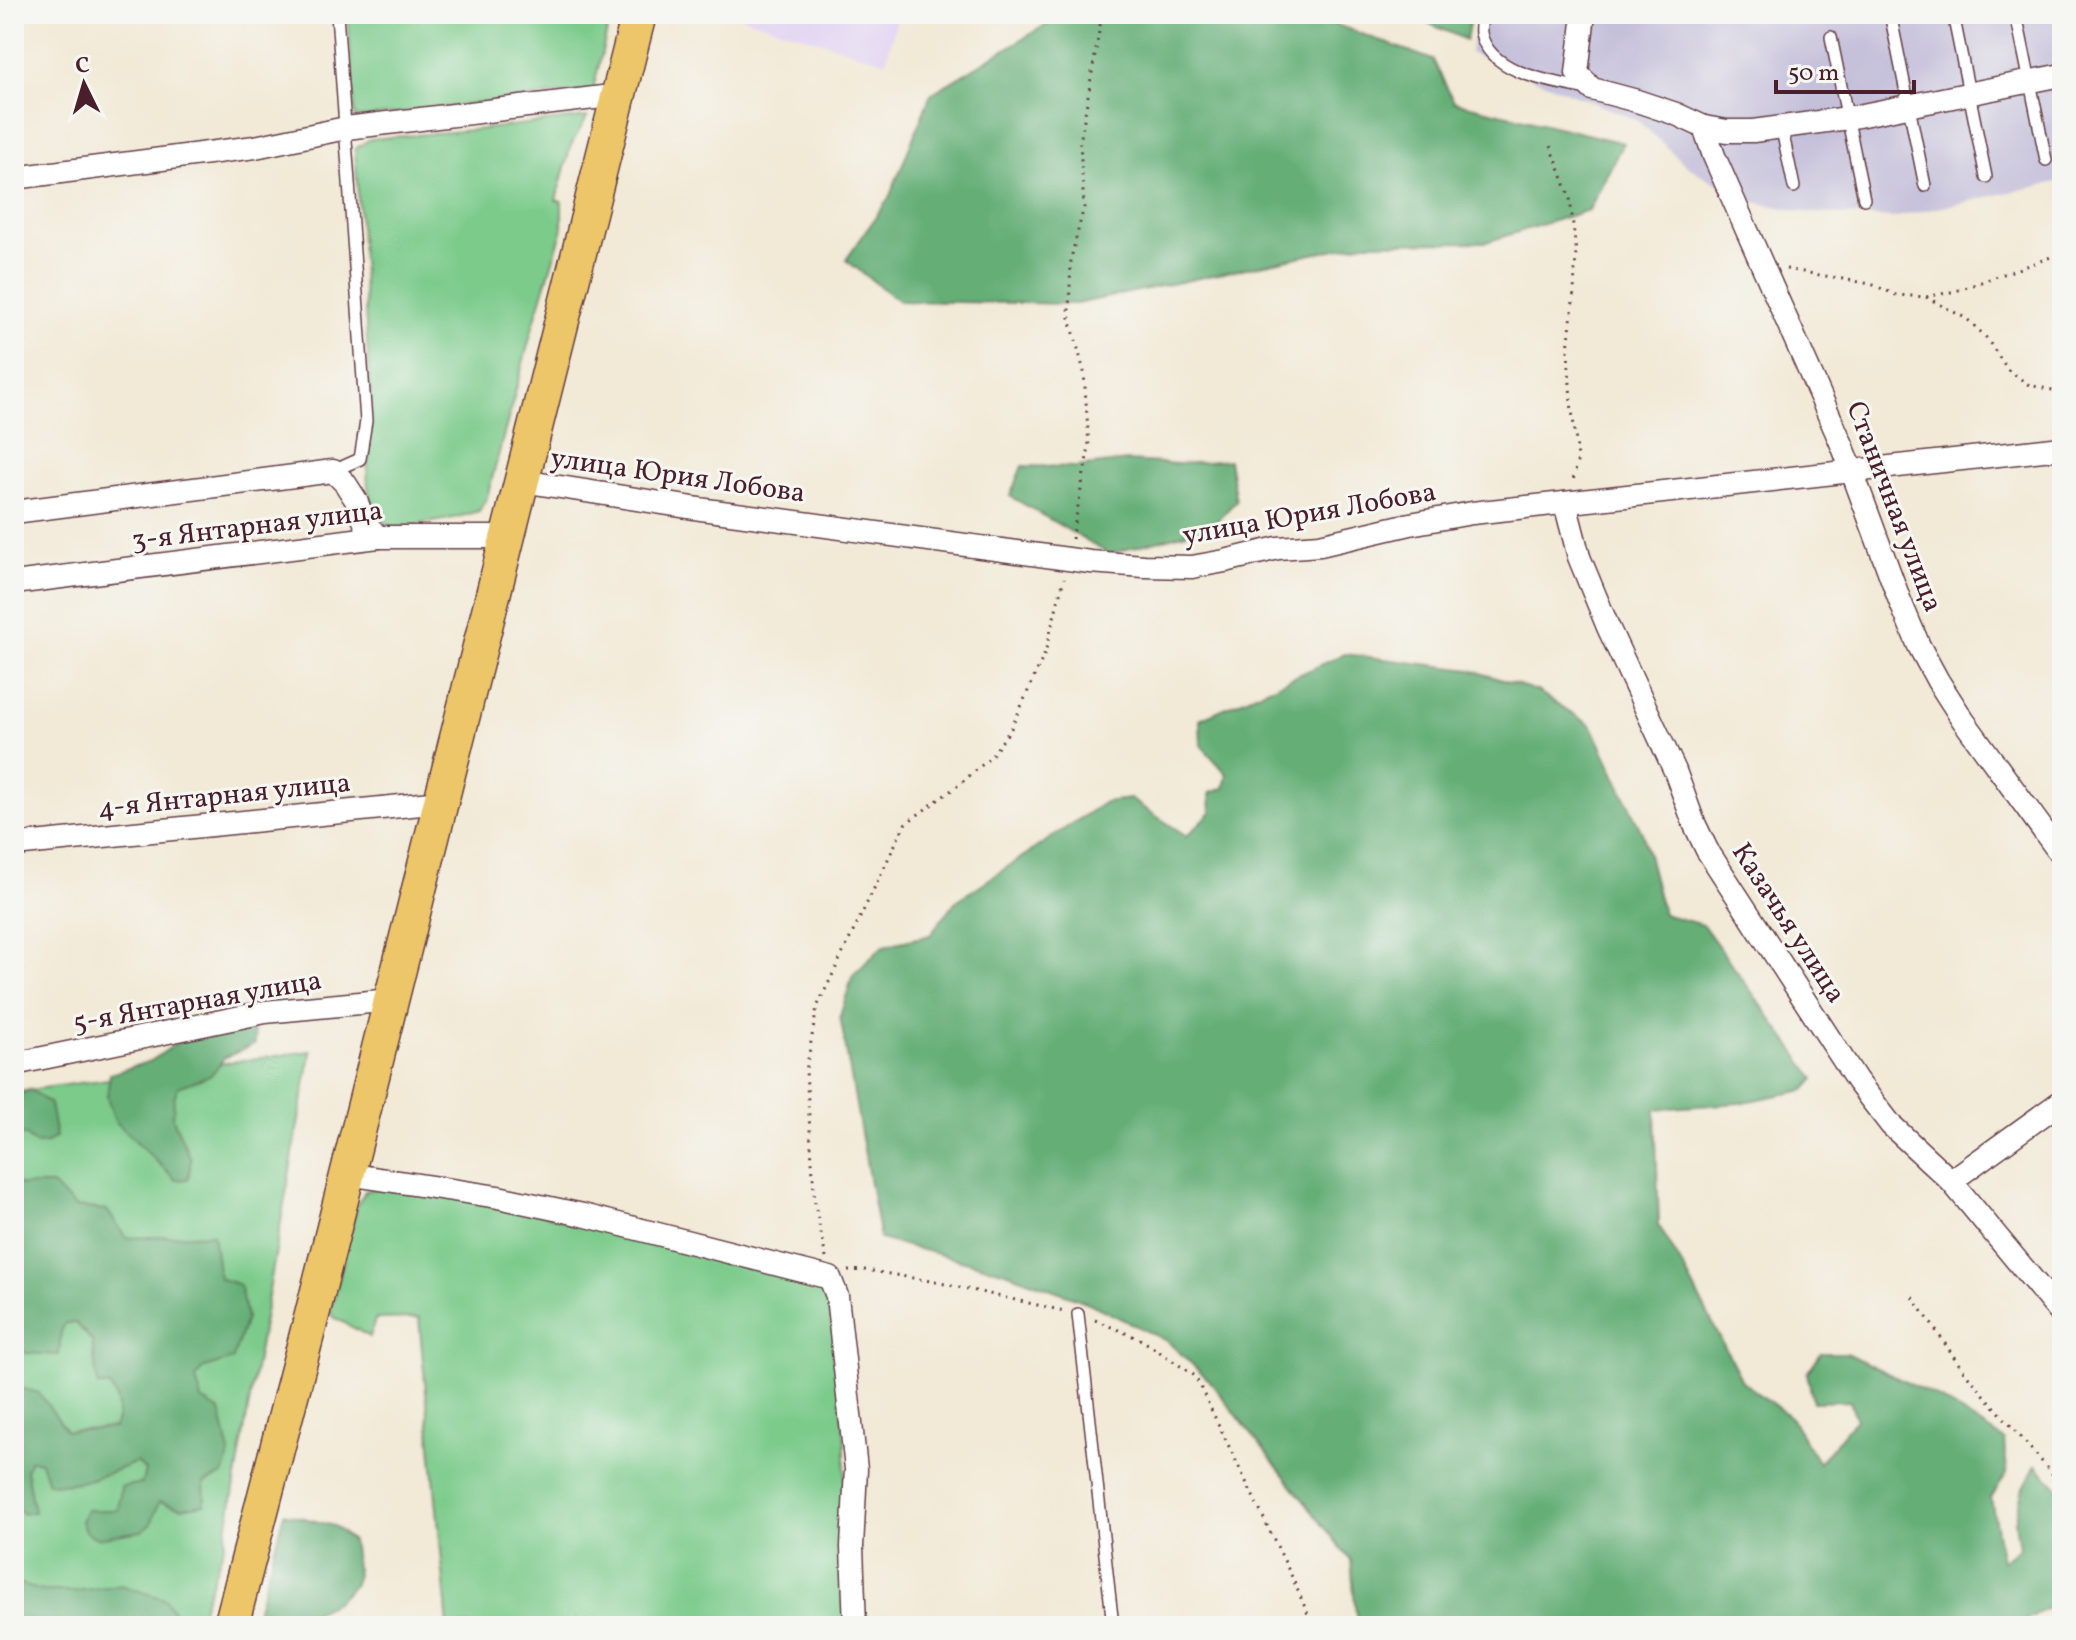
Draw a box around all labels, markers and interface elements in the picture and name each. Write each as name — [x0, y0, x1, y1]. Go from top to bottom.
north arrow — [44, 44, 124, 124]
scale bar — [1776, 44, 1914, 94]
text: С — [74, 51, 91, 83]
text: 50 m — [1788, 57, 1840, 91]
street label: Станичная улица — [1836, 396, 1952, 618]
street label: улица Юрия Лобова — [548, 439, 808, 514]
street label: улица Юрия Лобова — [1180, 473, 1439, 556]
street label: 3-я Янтарная улица — [130, 492, 385, 561]
street label: 4-я Янтарная улица — [96, 764, 353, 829]
street label: Казачья улица — [1721, 835, 1854, 1011]
street label: 5-я Янтарная улица — [70, 961, 325, 1044]

